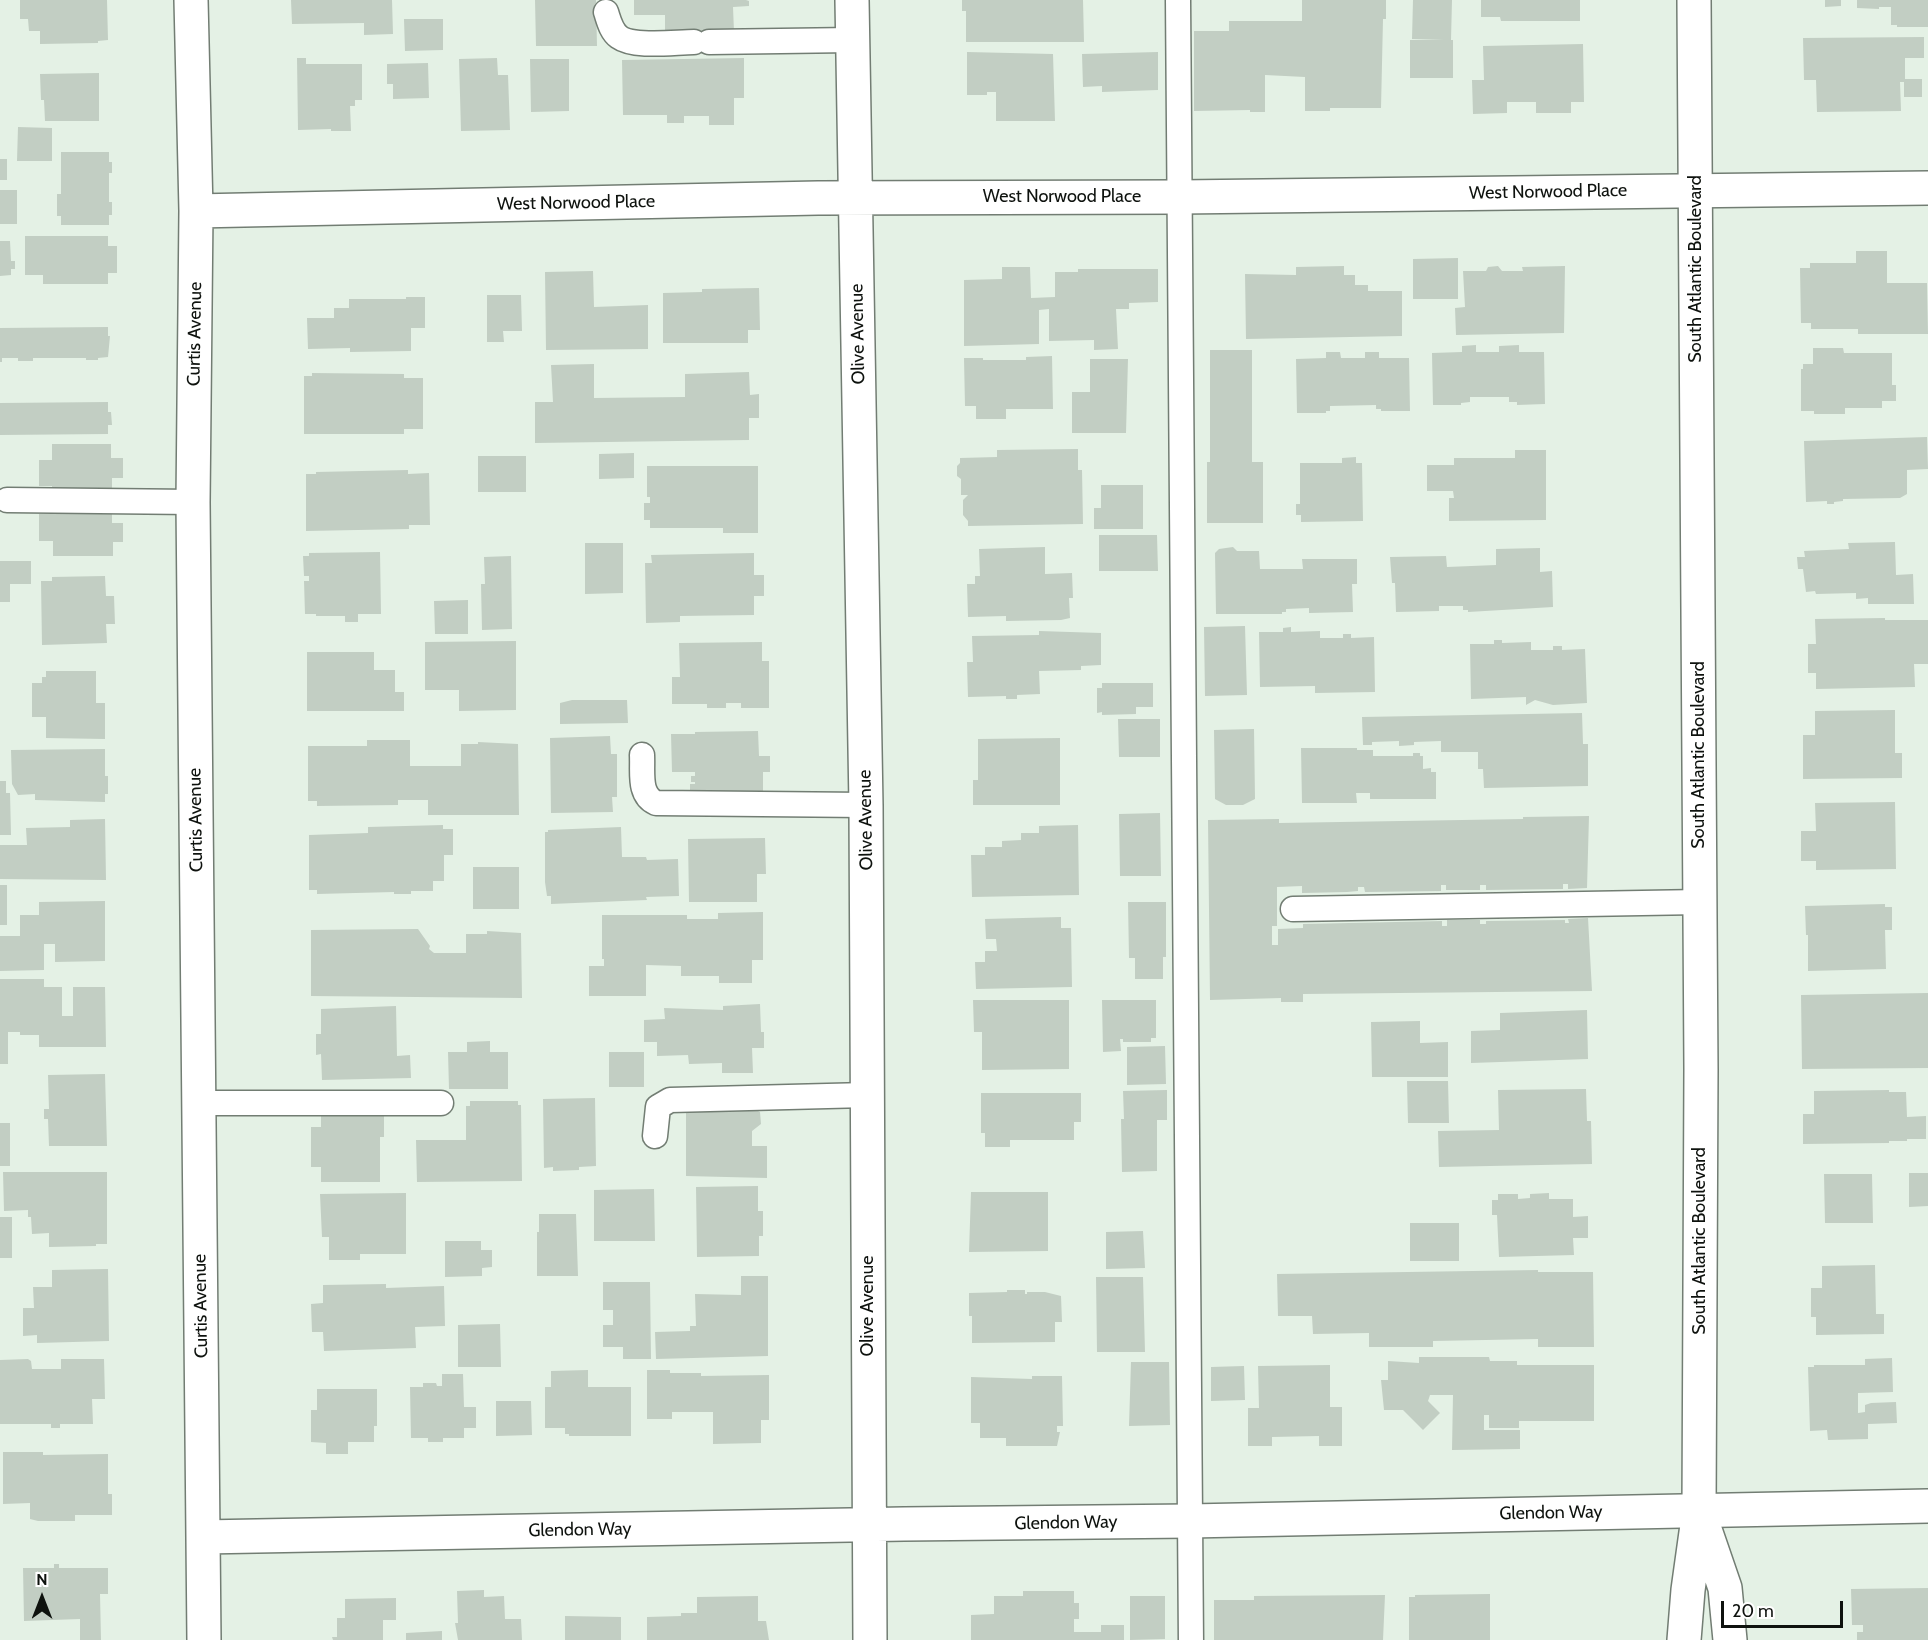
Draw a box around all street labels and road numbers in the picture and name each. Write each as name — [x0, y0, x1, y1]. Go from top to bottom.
street label: South Atlantic Boulevard — [1685, 175, 1707, 363]
street label: West Norwood Place — [1469, 180, 1627, 204]
street label: West Norwood Place — [983, 186, 1141, 208]
street label: West Norwood Place — [497, 191, 655, 215]
street label: Curtis Avenue — [183, 282, 207, 386]
street label: Olive Avenue — [846, 283, 870, 385]
street label: South Atlantic Boulevard — [1688, 661, 1710, 849]
street label: Curtis Avenue — [184, 768, 208, 872]
street label: Olive Avenue — [854, 769, 878, 871]
street label: South Atlantic Boulevard — [1689, 1147, 1711, 1335]
street label: Curtis Avenue — [189, 1254, 213, 1358]
street label: Olive Avenue — [857, 1256, 879, 1356]
street label: Glendon Way — [1499, 1501, 1603, 1525]
street label: Glendon Way — [1014, 1511, 1118, 1535]
street label: Glendon Way — [528, 1518, 632, 1542]

